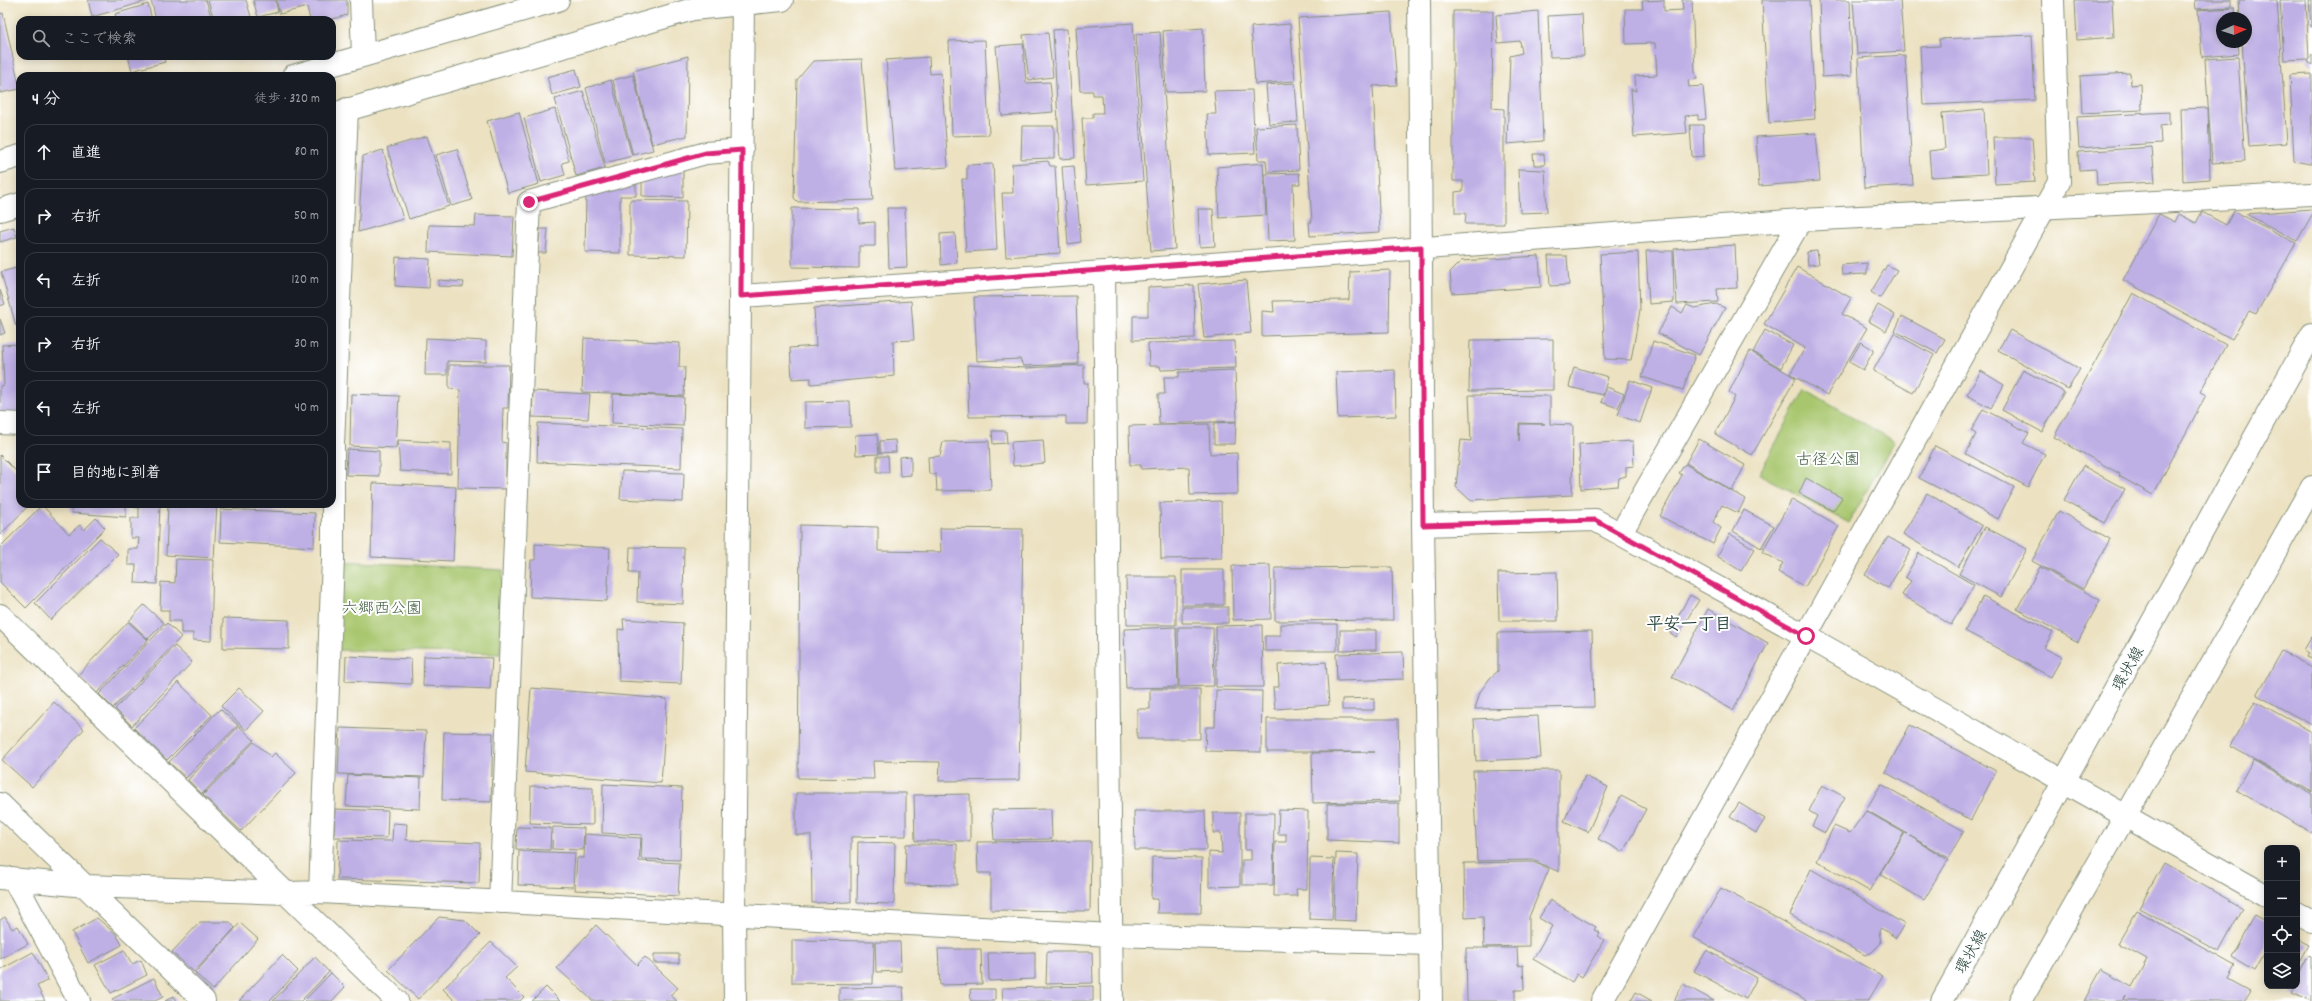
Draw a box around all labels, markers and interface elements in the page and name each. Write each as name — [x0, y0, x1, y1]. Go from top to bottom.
north arrow — [2216, 12, 2252, 48]
search box — [16, 16, 336, 60]
icon: search — [30, 27, 52, 49]
text: ここで検索 — [62, 29, 137, 51]
text: 4 分 — [32, 89, 60, 113]
text: 徒歩 · 320 m — [255, 90, 320, 109]
icon: ahead — [33, 141, 55, 163]
text: 直進 — [71, 143, 101, 165]
text: 80 m — [295, 143, 319, 162]
route end — [520, 193, 538, 211]
icon: right — [33, 205, 55, 227]
text: 右折 — [71, 207, 101, 229]
text: 50 m — [294, 207, 319, 226]
icon: left — [33, 269, 55, 291]
text: 左折 — [71, 271, 101, 293]
text: 120 m — [291, 271, 319, 290]
icon: right — [33, 333, 55, 355]
text: 右折 — [71, 335, 101, 357]
text: 30 m — [294, 335, 319, 354]
icon: left — [33, 397, 55, 419]
text: 左折 — [71, 399, 101, 421]
text: 40 m — [295, 399, 319, 418]
park label: 古径公園 — [1796, 449, 1860, 472]
icon: arrive — [33, 461, 55, 483]
text: 目的地に到着 — [71, 463, 161, 485]
park label: 六郷西公園 — [342, 598, 422, 621]
district label: 平安一丁目 — [1647, 614, 1732, 638]
route start — [1797, 627, 1815, 645]
street label: 環状線 — [2107, 643, 2151, 696]
map controls — [2264, 845, 2300, 989]
button: + — [2264, 845, 2300, 881]
button: − — [2264, 881, 2300, 917]
button: locate — [2264, 917, 2300, 953]
street label: 環状線 — [1950, 926, 1994, 979]
button: layers — [2264, 953, 2300, 989]

